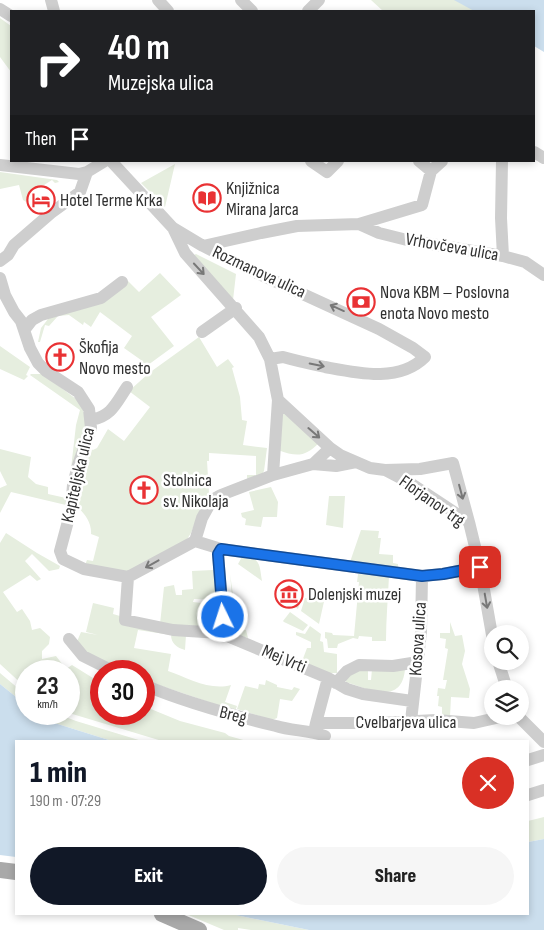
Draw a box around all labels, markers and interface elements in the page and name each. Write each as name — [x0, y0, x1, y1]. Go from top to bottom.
text: 40 m — [108, 27, 170, 70]
icon: right — [25, 30, 90, 95]
text: Muzejska ulica — [108, 70, 214, 97]
icon: arrive — [66, 125, 94, 153]
text: Then — [25, 128, 56, 151]
place label: Knjižnica Mirana Jarca — [226, 178, 299, 220]
library icon: Knjižnica Mirana Jarca — [192, 183, 222, 213]
hotel icon: Hotel Terme Krka — [26, 185, 56, 215]
place label: Hotel Terme Krka — [60, 190, 163, 211]
street label: Vrhovčeva ulica — [404, 228, 500, 266]
street label: Rozmanova ulica — [209, 241, 309, 303]
one-way arrow — [193, 263, 205, 276]
place label: Nova KBM – Poslovna enota Novo mesto — [380, 282, 509, 324]
bank icon: Nova KBM – Poslovna enota Novo mesto — [346, 287, 376, 317]
one-way arrow — [330, 303, 345, 313]
place label: Škofija Novo mesto — [79, 337, 151, 379]
church icon: Škofija Novo mesto — [45, 342, 75, 372]
one-way arrow — [309, 361, 325, 370]
street label: Kapiteljska ulica — [57, 425, 99, 525]
one-way arrow — [307, 427, 320, 439]
place label: Stolnica sv. Nikolaja — [163, 470, 229, 512]
street label: Florjanov trg — [395, 471, 469, 531]
church icon: Stolnica sv. Nikolaja — [129, 475, 159, 505]
one-way arrow — [457, 484, 466, 500]
pin — [459, 546, 501, 588]
icon: arrive — [466, 553, 494, 581]
one-way arrow — [145, 559, 160, 569]
museum icon: Dolenjski muzej — [274, 579, 304, 609]
place label: Dolenjski muzej — [308, 584, 401, 605]
position arrow — [196, 590, 248, 642]
one-way arrow — [482, 593, 492, 609]
street label: Kosova ulica — [405, 601, 431, 677]
map controls — [484, 625, 529, 725]
button: search — [484, 625, 529, 670]
street label: Mej Vrti — [259, 640, 309, 678]
speed limit sign: 30 — [90, 660, 155, 725]
text: 23 — [36, 671, 59, 702]
button: layers — [484, 680, 529, 725]
text: km/h — [37, 697, 58, 712]
street label: Breg — [217, 702, 249, 728]
street label: Cvelbarjeva ulica — [356, 712, 457, 733]
text: 1 min — [30, 755, 87, 791]
button: close — [462, 757, 514, 809]
text: 190 m · 07:29 — [30, 792, 101, 811]
button: Exit — [30, 847, 267, 905]
button: Share — [277, 847, 514, 905]

